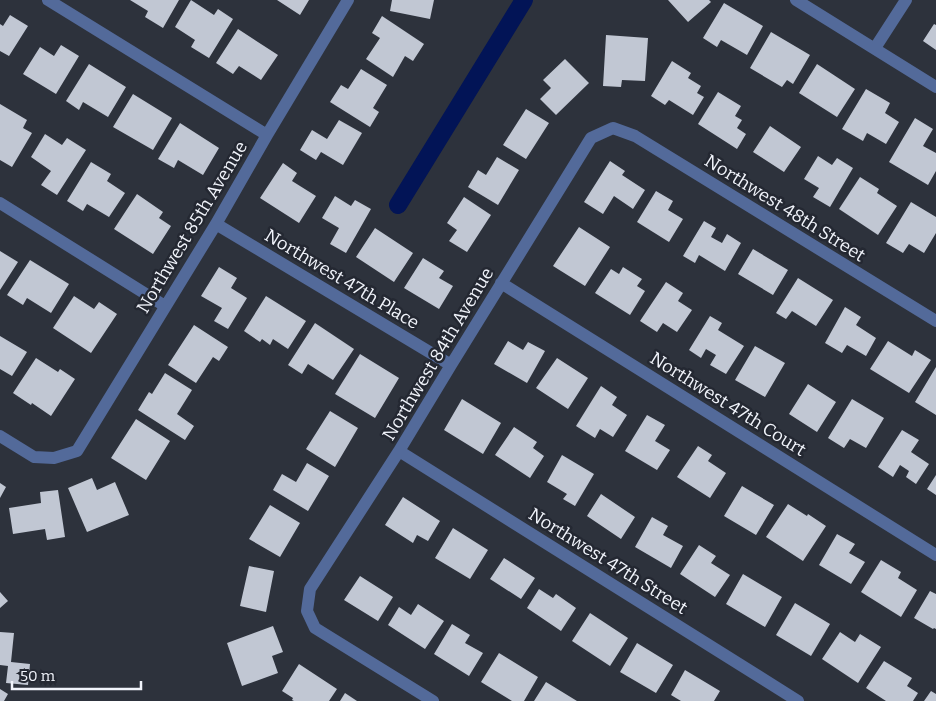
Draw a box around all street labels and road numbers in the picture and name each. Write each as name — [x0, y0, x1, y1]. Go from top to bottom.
street label: Northwest 85th Avenue — [132, 137, 252, 317]
street label: Northwest 48th Street — [701, 150, 870, 267]
street label: Northwest 47th Place — [261, 224, 423, 334]
street label: Northwest 84th Avenue — [378, 264, 498, 444]
street label: Northwest 47th Court — [646, 347, 810, 461]
street label: Northwest 47th Street — [524, 503, 692, 619]

